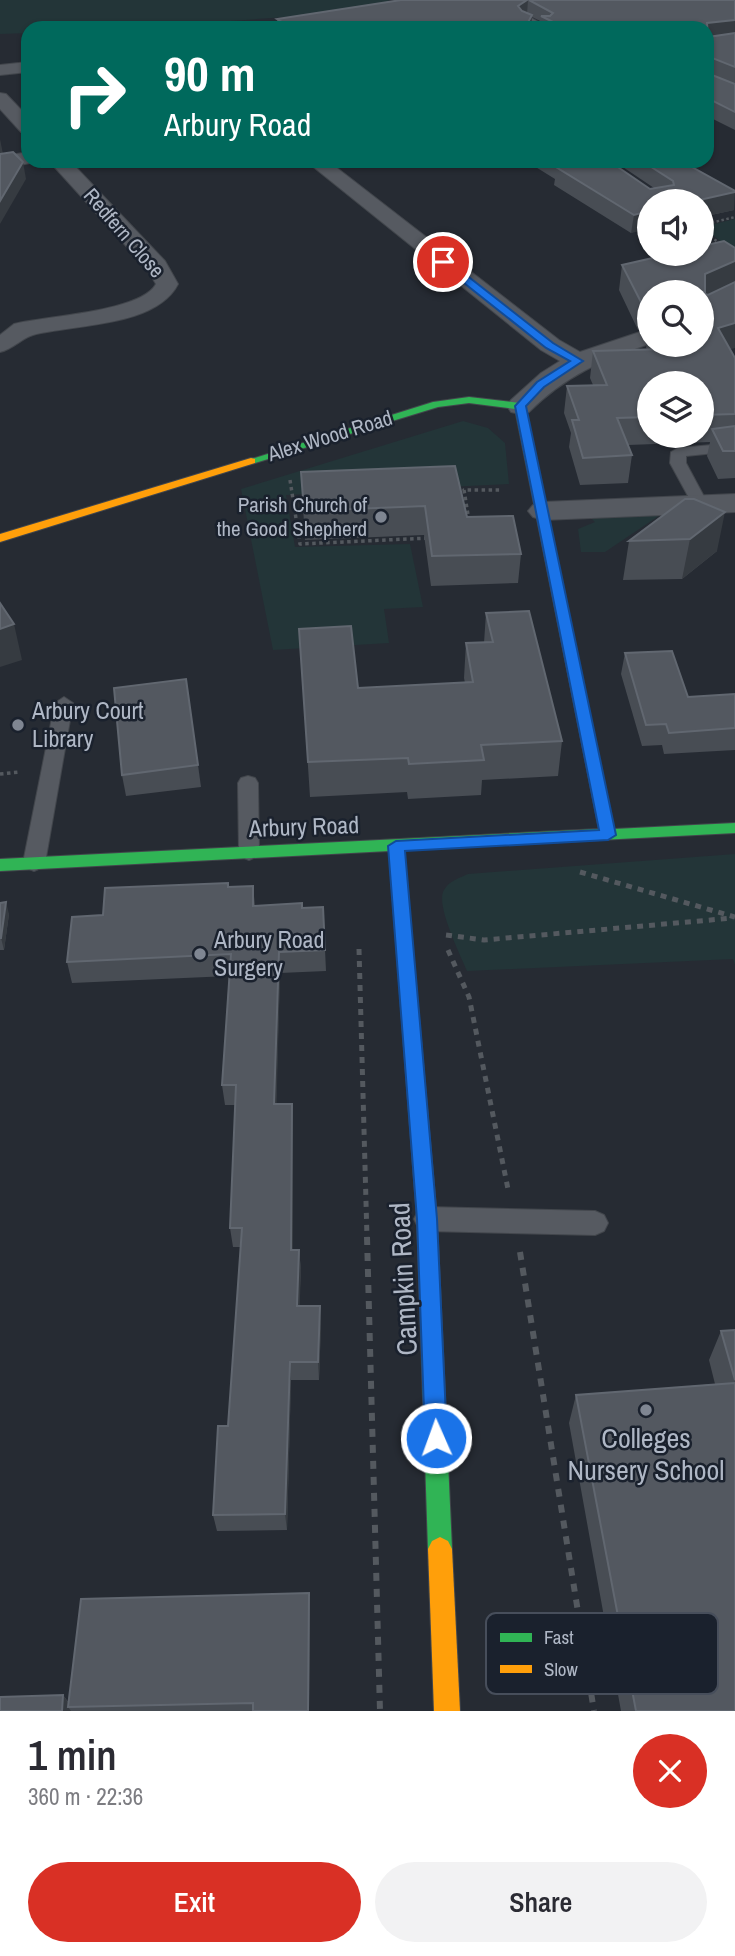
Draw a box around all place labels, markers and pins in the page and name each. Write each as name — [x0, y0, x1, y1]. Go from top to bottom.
pin — [413, 232, 473, 292]
place label: Parish Church of the Good Shepherd — [217, 490, 367, 543]
marker: Parish Church of the Good Shepherd — [373, 509, 389, 525]
place label: Arbury Court Library — [31, 694, 144, 754]
marker: Arbury Court Library — [10, 717, 26, 733]
place label: Arbury Road Surgery — [213, 923, 324, 983]
marker: Arbury Road Surgery — [192, 946, 208, 962]
marker: Colleges Nursery School — [638, 1402, 654, 1418]
place label: Colleges Nursery School — [568, 1419, 724, 1489]

